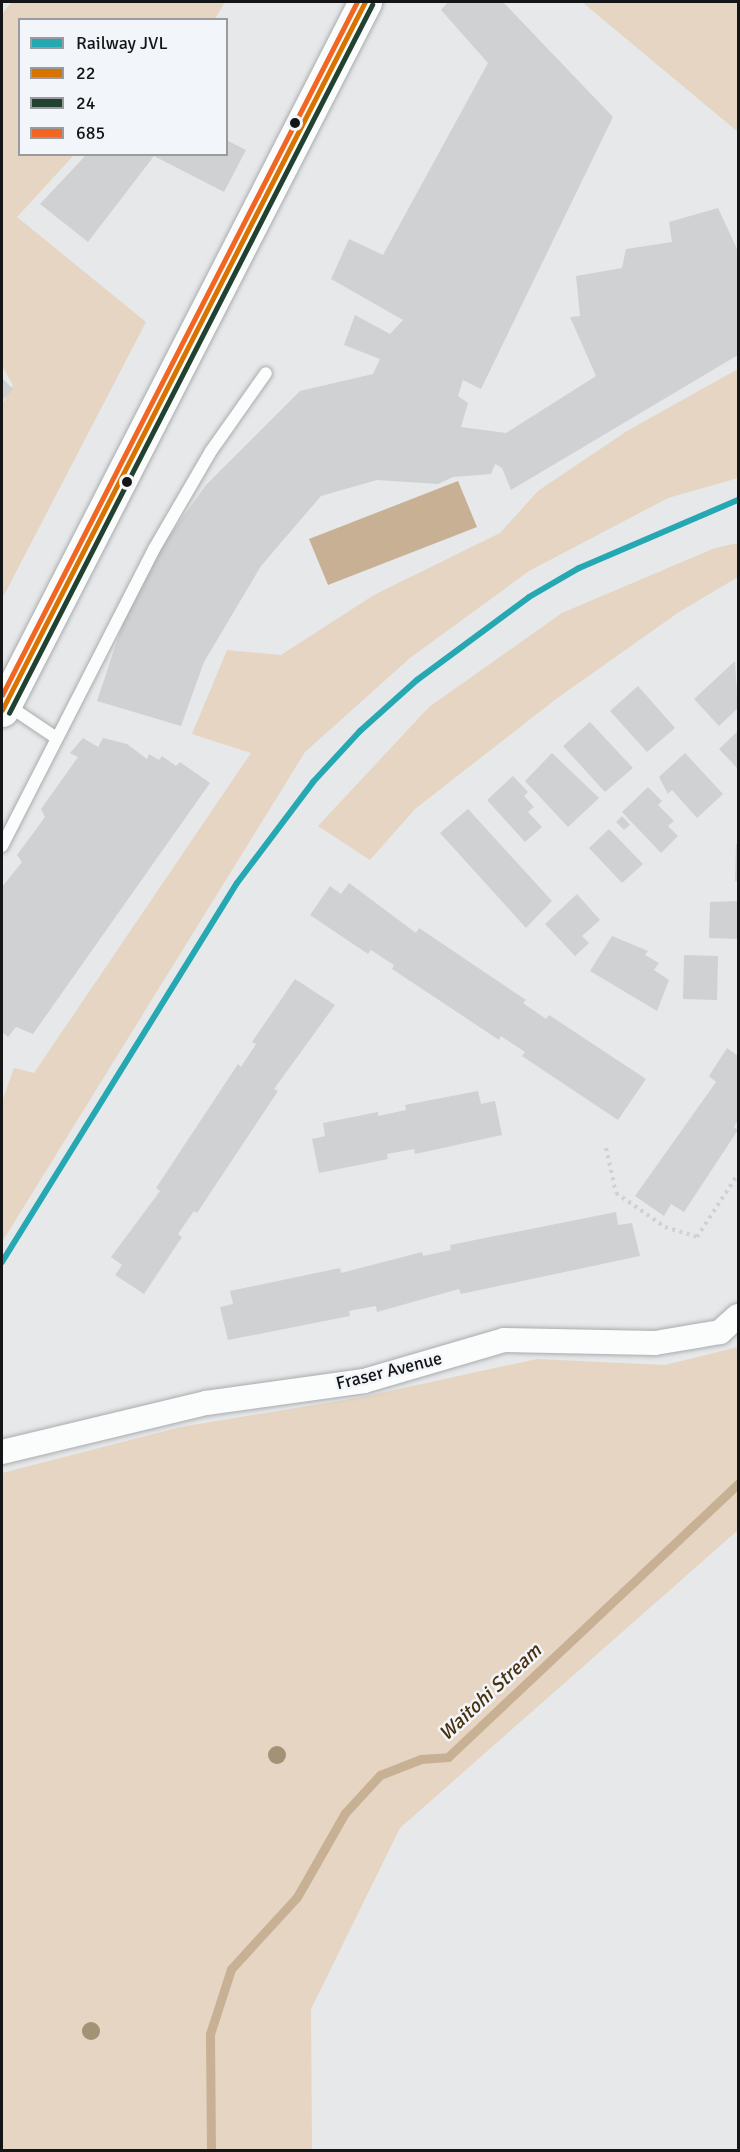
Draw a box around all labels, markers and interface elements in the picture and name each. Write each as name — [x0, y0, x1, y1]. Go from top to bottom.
legend — [18, 18, 228, 156]
text: Railway JVL — [76, 32, 168, 54]
text: 22 — [76, 62, 95, 84]
text: 24 — [76, 92, 95, 114]
unlabelled marker — [289, 117, 301, 129]
text: 685 — [76, 122, 105, 144]
unlabelled marker — [121, 476, 133, 488]
street label: Fraser Avenue — [334, 1347, 444, 1395]
water label: Waitohi Stream — [434, 1639, 546, 1745]

